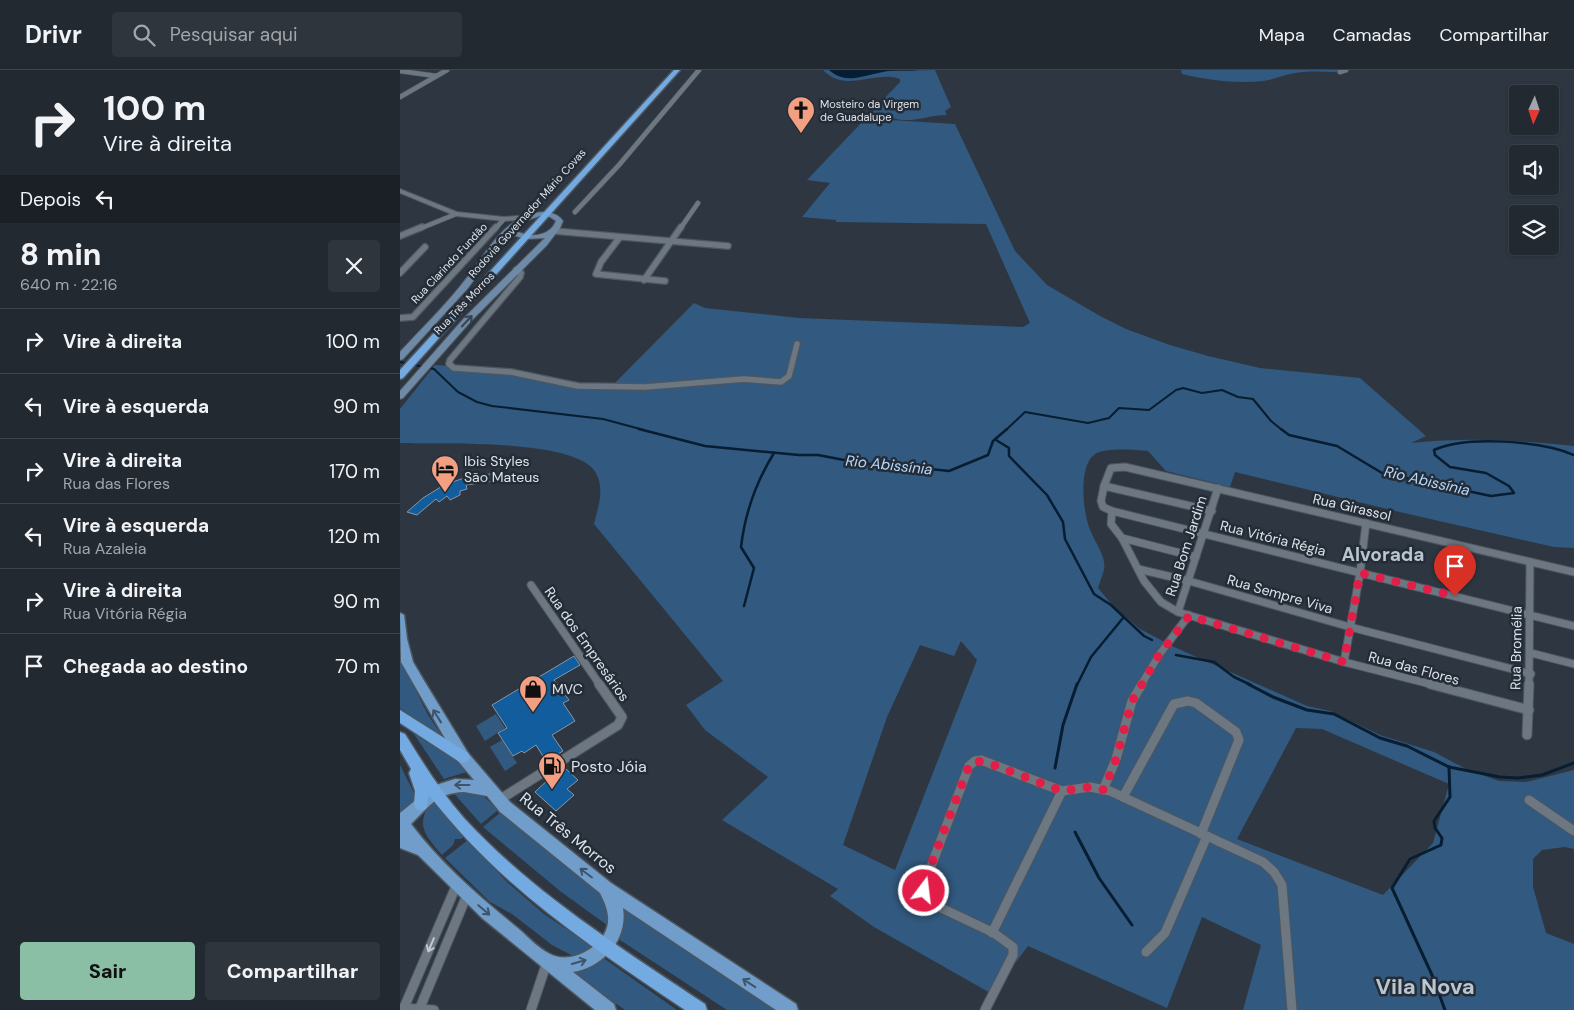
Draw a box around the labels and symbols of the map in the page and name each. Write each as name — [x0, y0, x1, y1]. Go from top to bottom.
north arrow — [1509, 85, 1559, 135]
church icon: Mosteiro da Virgem de Guadalupe — [786, 95, 816, 134]
place label: Mosteiro da Virgem de Guadalupe — [820, 97, 919, 124]
street label: Rodovia Governador Mário Covas — [465, 146, 589, 280]
street label: Rua Clarindo Fundão — [408, 220, 490, 306]
street label: Rua Três Morros — [431, 269, 497, 337]
one-way arrow — [461, 314, 473, 327]
water label: Rio Abissínia — [844, 450, 934, 480]
place label: Ibis Styles São Mateus — [464, 452, 539, 486]
hotel icon: Ibis Styles São Mateus — [430, 454, 460, 493]
water label: Rio Abissínia — [1382, 461, 1472, 501]
street label: Rua Girassol — [1311, 489, 1393, 525]
street label: Rua Bom Jardim — [1161, 493, 1211, 599]
street label: Rua Vitória Régia — [1218, 516, 1328, 560]
district label: Alvorada — [1342, 542, 1424, 567]
pin — [1434, 545, 1476, 596]
street label: Rua Sempre Viva — [1225, 570, 1335, 618]
street label: Rua dos Empresários — [541, 583, 633, 705]
street label: Rua Bromélia — [1506, 606, 1526, 690]
street label: Rua das Flores — [1366, 647, 1462, 689]
shop icon: MVC — [518, 674, 548, 713]
place label: MVC — [552, 680, 583, 698]
one-way arrow — [431, 710, 441, 724]
fuel station icon: Posto Jóia — [537, 751, 567, 790]
place label: Posto Jóia — [571, 756, 647, 777]
one-way arrow — [454, 780, 470, 790]
street label: Rua Três Morros — [515, 787, 621, 879]
position arrow — [897, 864, 949, 916]
one-way arrow — [579, 868, 593, 878]
one-way arrow — [478, 904, 491, 915]
one-way arrow — [425, 937, 435, 952]
one-way arrow — [571, 957, 587, 967]
district label: Vila Nova — [1375, 972, 1475, 1001]
one-way arrow — [743, 978, 757, 988]

